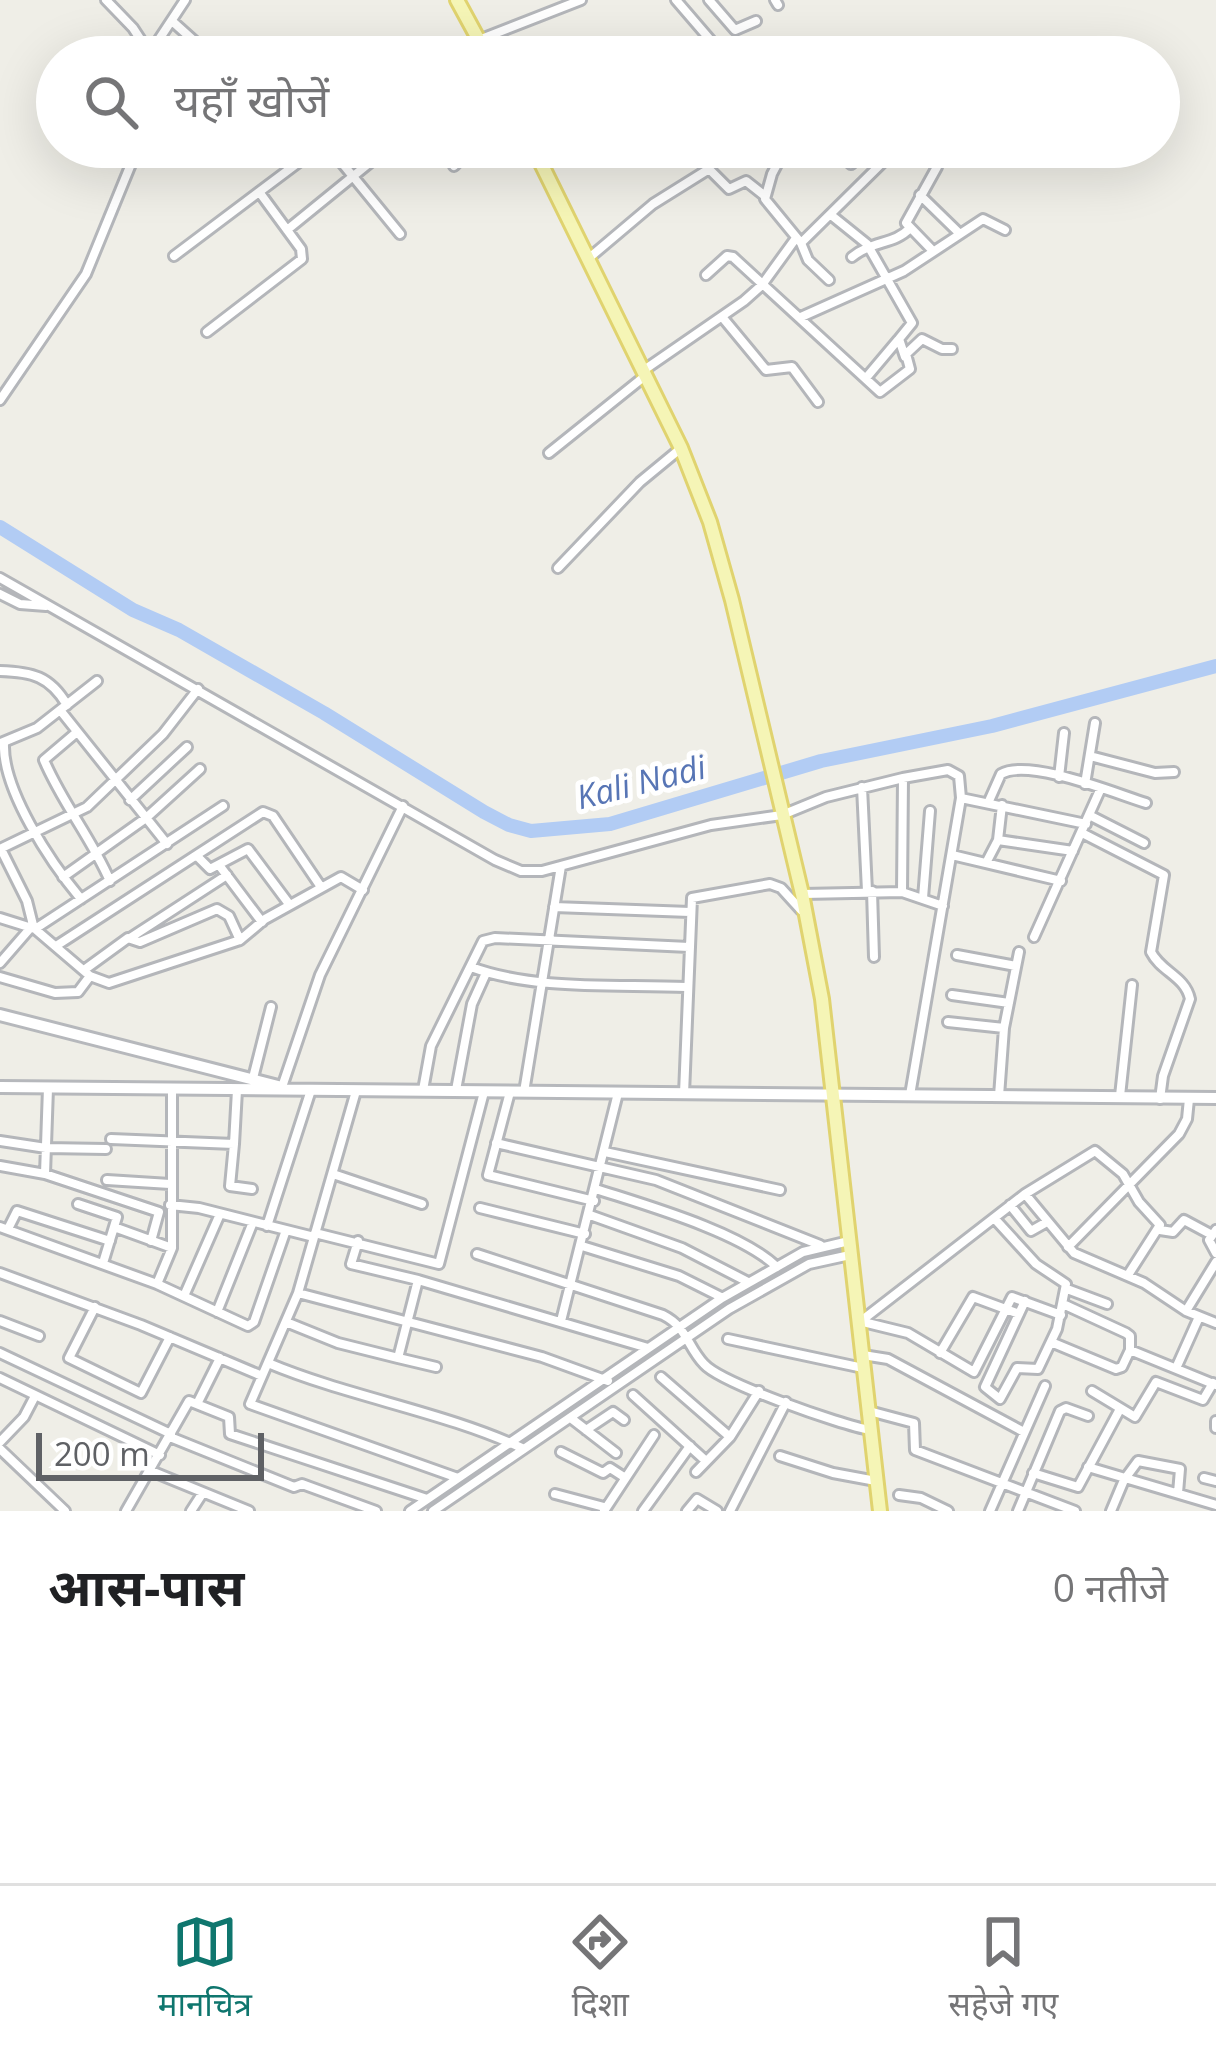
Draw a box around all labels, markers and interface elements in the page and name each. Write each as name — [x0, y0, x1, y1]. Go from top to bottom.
search box — [36, 36, 1180, 168]
icon: search — [78, 69, 144, 135]
text: यहाँ खोजें — [174, 69, 329, 130]
water label: Kali Nadi — [572, 744, 711, 819]
scale bar — [36, 1427, 264, 1480]
text: 200 m — [54, 1431, 150, 1476]
text: आस-पास — [48, 1551, 245, 1621]
text: 0 नतीजे — [1053, 1560, 1168, 1613]
tab: मानचित्र — [158, 1909, 252, 2029]
tab: दिशा — [567, 1909, 633, 2029]
tab: सहेजे गए — [949, 1909, 1058, 2029]

